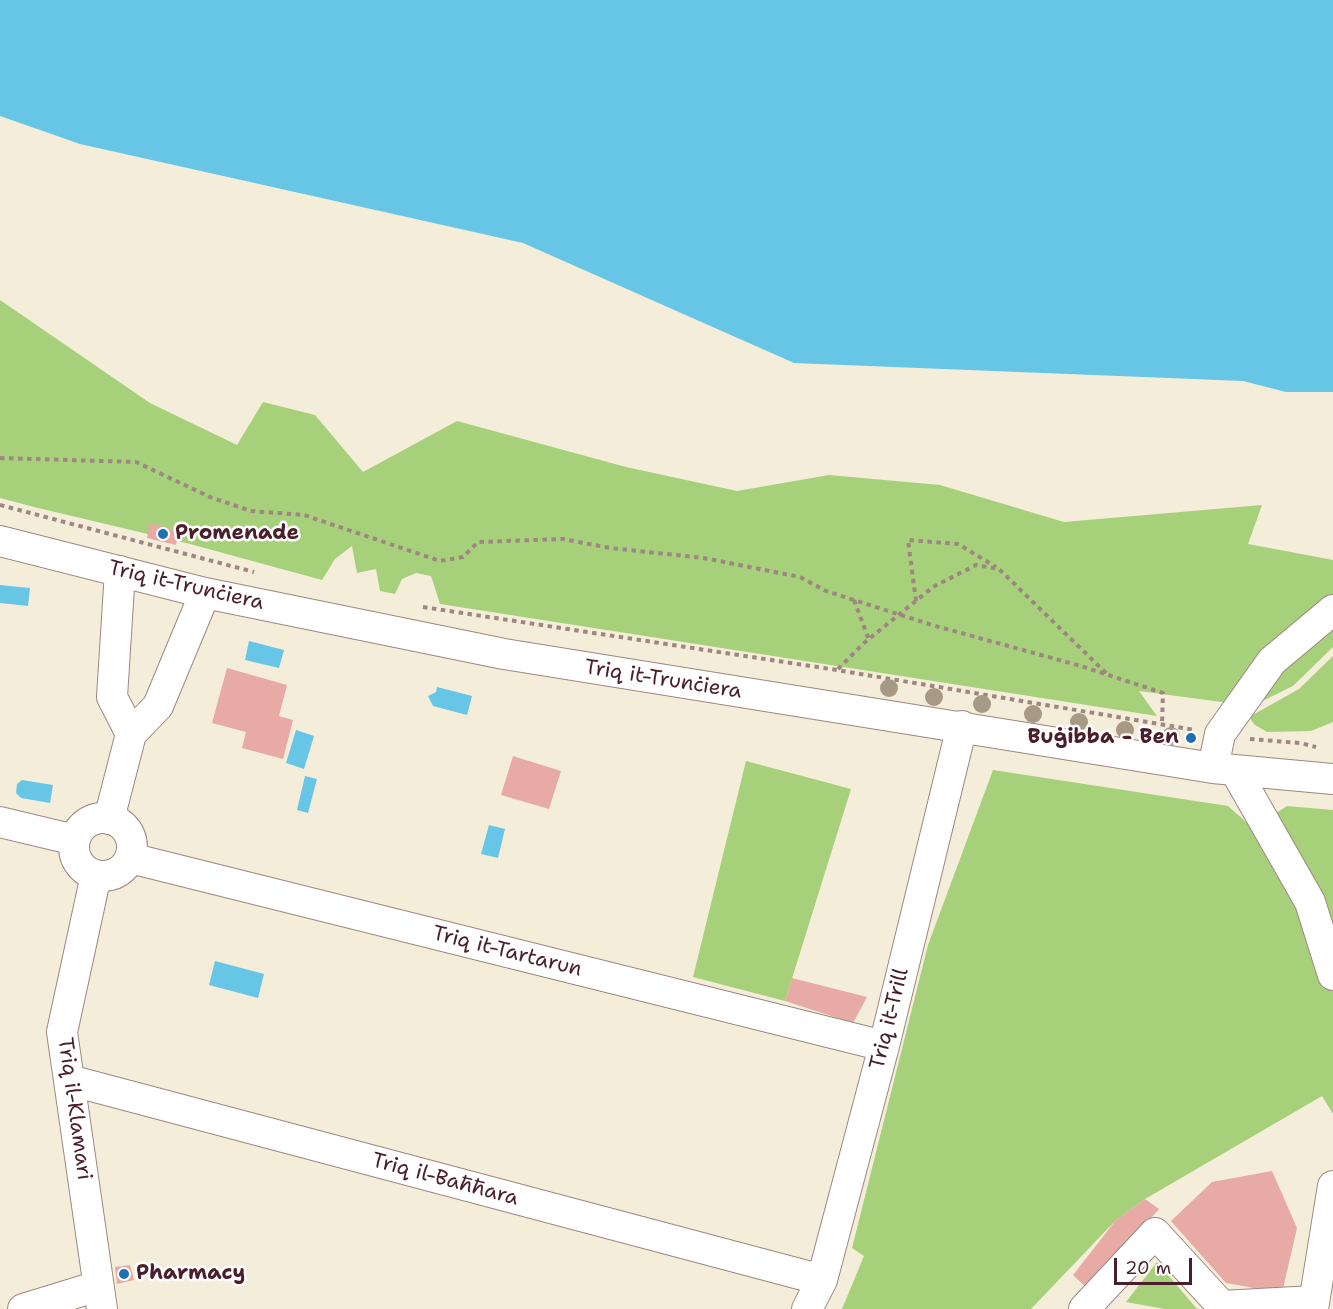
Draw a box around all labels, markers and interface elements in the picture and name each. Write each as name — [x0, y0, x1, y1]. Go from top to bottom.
place label: Promenade — [175, 521, 299, 547]
marker: Promenade — [156, 527, 170, 541]
street label: Triq it-Trunċiera — [106, 556, 266, 616]
street label: Triq it-Trunċiera — [583, 655, 743, 705]
place label: Buġibba - Ben — [1028, 725, 1179, 751]
marker: Buġibba - Ben — [1184, 731, 1198, 745]
street label: Triq it-Tartarun — [430, 921, 584, 983]
street label: Triq it-Trill — [865, 966, 915, 1072]
street label: Triq il-Klamari — [52, 1036, 96, 1182]
street label: Triq il-Baħħara — [369, 1148, 521, 1212]
scale bar — [1117, 1246, 1195, 1284]
text: 20 m — [1125, 1256, 1171, 1280]
place label: Pharmacy — [136, 1261, 245, 1287]
marker: Pharmacy — [117, 1267, 131, 1281]

